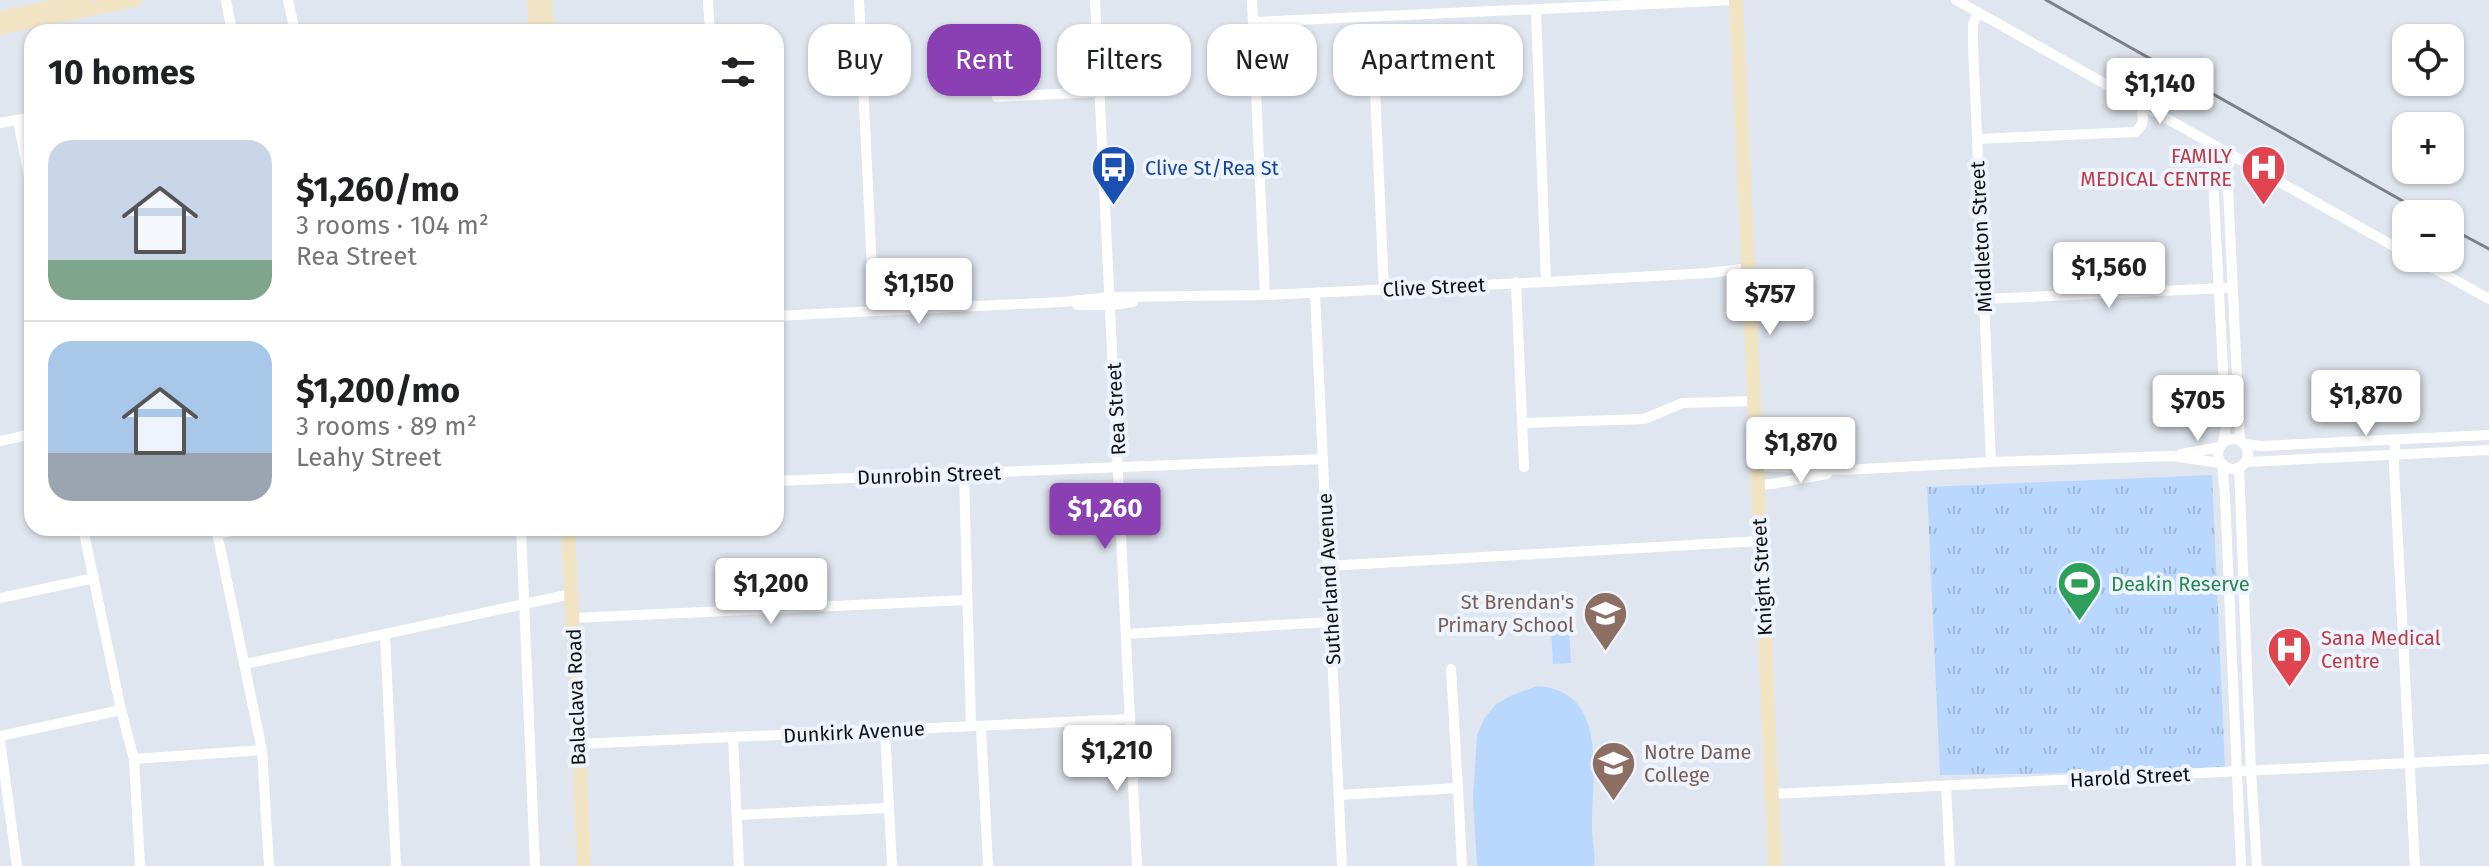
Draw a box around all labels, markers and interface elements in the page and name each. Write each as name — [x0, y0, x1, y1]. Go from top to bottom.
chip: Buy — [808, 24, 911, 96]
chip: Rent — [927, 24, 1041, 96]
chip: Filters — [1057, 24, 1191, 96]
chip: New — [1207, 24, 1317, 96]
chip: Apartment — [1333, 24, 1523, 96]
map controls — [2392, 24, 2464, 272]
button: locate — [2392, 24, 2464, 96]
icon: filters — [716, 50, 760, 94]
text: 10 homes — [48, 52, 195, 93]
pin: $1,140 — [2095, 58, 2225, 126]
text: $1,140 — [2124, 68, 2196, 99]
button: + — [2392, 112, 2464, 184]
hospital icon: FAMILY MEDICAL CENTRE — [2239, 143, 2287, 206]
bus stop icon: Clive St/Rea St — [1090, 144, 1138, 207]
place label: FAMILY MEDICAL CENTRE — [2080, 144, 2232, 191]
place label: Clive St/Rea St — [1145, 156, 1280, 180]
street label: Middleton Street — [1965, 160, 1997, 313]
text: $1,260/mo — [296, 169, 459, 210]
icon: home — [112, 172, 208, 268]
button: − — [2392, 200, 2464, 272]
text: 3 rooms · 104 m² — [296, 210, 489, 241]
text: Rea Street — [296, 241, 417, 272]
pin: $1,560 — [2044, 242, 2174, 310]
text: $1,560 — [2071, 252, 2147, 283]
pin: $1,150 — [854, 258, 984, 326]
text: $1,150 — [884, 268, 954, 299]
pin: $757 — [1723, 269, 1817, 337]
street label: Clive Street — [1382, 272, 1487, 302]
text: $757 — [1745, 279, 1796, 310]
street label: Rea Street — [1102, 361, 1130, 456]
text: $1,200/mo — [296, 370, 460, 411]
pin: $1,870 — [2301, 370, 2431, 438]
icon: home — [112, 373, 208, 469]
pin: $705 — [2151, 375, 2245, 443]
text: $1,870 — [2329, 380, 2403, 411]
text: $705 — [2171, 385, 2225, 416]
text: 3 rooms · 89 m² — [296, 411, 477, 442]
pin: $1,870 — [1736, 417, 1866, 485]
text: $1,870 — [1764, 427, 1838, 458]
text: Leahy Street — [296, 442, 442, 473]
street label: Dunrobin Street — [857, 460, 1002, 490]
pin: $1,260 — [1040, 483, 1170, 551]
street label: Sutherland Avenue — [1313, 492, 1345, 666]
text: $1,260 — [1068, 493, 1142, 524]
street label: Knight Street — [1747, 517, 1777, 637]
pin: $1,200 — [706, 558, 836, 626]
sports icon: Deakin Reserve — [2056, 560, 2104, 623]
text: $1,200 — [733, 568, 809, 599]
place label: Deakin Reserve — [2111, 572, 2250, 596]
school or university icon: St Brendan's Primary School — [1581, 589, 1629, 652]
place label: St Brendan's Primary School — [1437, 590, 1574, 637]
hospital icon: Sana Medical Centre — [2266, 625, 2314, 688]
place label: Sana Medical Centre — [2321, 626, 2441, 673]
street label: Balaclava Road — [562, 628, 590, 766]
street label: Dunkirk Avenue — [783, 716, 925, 748]
pin: $1,210 — [1052, 725, 1182, 793]
text: $1,210 — [1081, 735, 1153, 766]
school or university icon: Notre Dame College — [1589, 740, 1637, 803]
place label: Notre Dame College — [1644, 740, 1751, 787]
street label: Harold Street — [2069, 762, 2192, 792]

